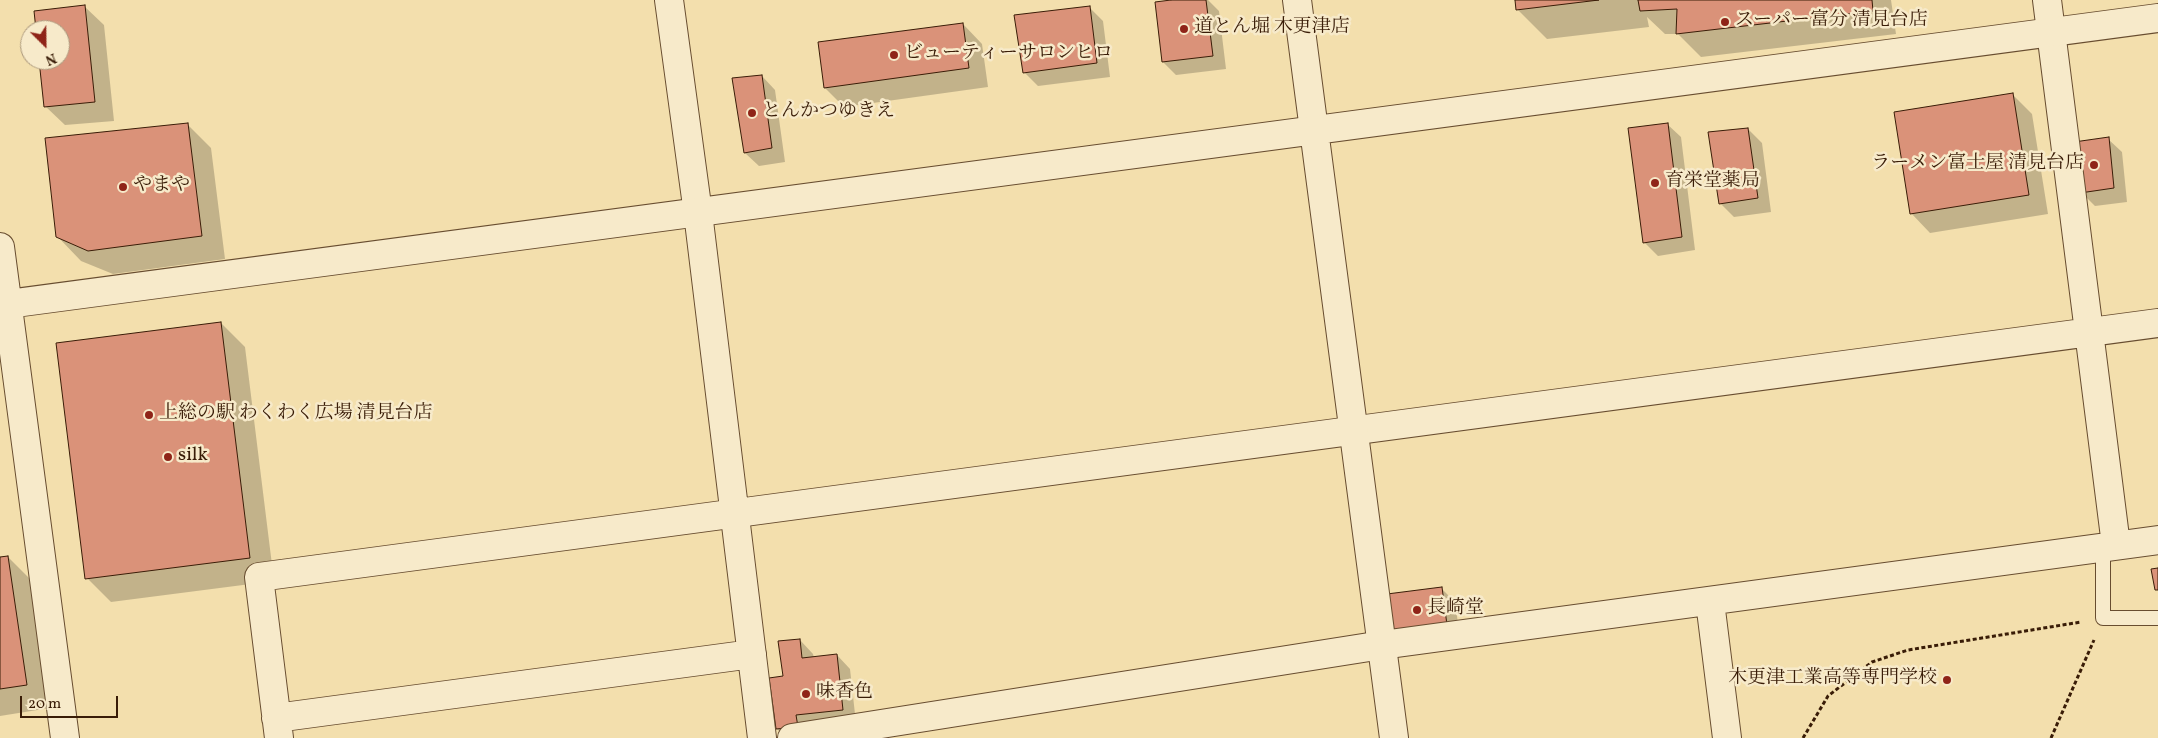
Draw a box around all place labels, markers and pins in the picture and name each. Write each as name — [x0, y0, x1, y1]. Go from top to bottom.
place label: スーパー富分 清見台店 — [1735, 11, 1928, 33]
marker: スーパー富分 清見台店 — [1719, 16, 1731, 28]
place label: 道とん堀 木更津店 — [1194, 18, 1350, 40]
marker: 道とん堀 木更津店 — [1178, 23, 1190, 35]
place label: ビューティーサロンヒロ — [904, 44, 1113, 66]
marker: ビューティーサロンヒロ — [888, 49, 900, 61]
place label: とんかつゆきえ — [762, 102, 895, 124]
marker: とんかつゆきえ — [746, 107, 758, 119]
place label: ラーメン富士屋 清見台店 — [1871, 154, 2084, 176]
marker: ラーメン富士屋 清見台店 — [2088, 159, 2100, 171]
place label: 育栄堂薬局 — [1665, 172, 1760, 194]
place label: やまや — [133, 176, 190, 198]
marker: 育栄堂薬局 — [1649, 177, 1661, 189]
marker: やまや — [117, 181, 129, 193]
place label: 上総の駅 わくわく広場 清見台店 — [159, 404, 433, 426]
marker: 上総の駅 わくわく広場 清見台店 — [143, 409, 155, 421]
place label: silk — [178, 446, 208, 468]
marker: silk — [162, 451, 174, 463]
place label: 長崎堂 — [1427, 599, 1484, 621]
marker: 長崎堂 — [1411, 604, 1423, 616]
place label: 木更津工業高等専門学校 — [1728, 669, 1937, 691]
marker: 木更津工業高等専門学校 — [1941, 674, 1953, 686]
place label: 味香色 — [816, 683, 873, 705]
marker: 味香色 — [800, 688, 812, 700]

